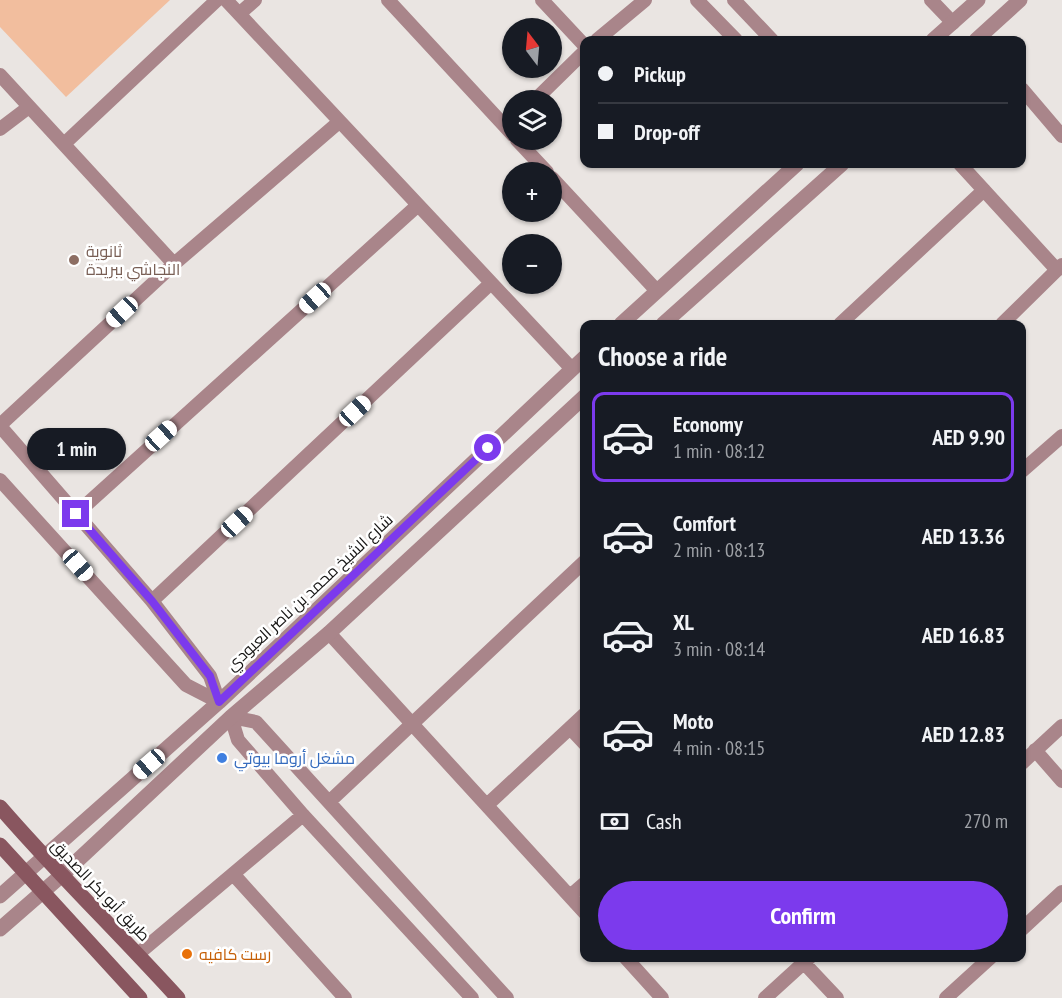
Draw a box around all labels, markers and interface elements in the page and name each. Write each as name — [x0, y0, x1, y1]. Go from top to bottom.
north arrow — [502, 18, 562, 78]
map controls — [502, 18, 562, 294]
text: Pickup — [634, 60, 686, 88]
button: layers — [502, 90, 562, 150]
text: Drop-off — [634, 118, 700, 146]
button: + — [502, 162, 562, 222]
button: − — [502, 234, 562, 294]
place label: ثانوية النجاشي ببريدة — [86, 241, 180, 282]
marker: ثانوية النجاشي ببريدة — [67, 253, 81, 267]
car — [296, 279, 334, 317]
car — [103, 293, 141, 331]
text: Choose a ride — [598, 339, 727, 373]
car — [336, 392, 374, 430]
icon: car — [601, 410, 655, 464]
text: Economy — [673, 410, 743, 438]
car — [142, 417, 180, 455]
text: AED 9.90 — [932, 423, 1005, 451]
callout: 1 min — [26, 427, 125, 469]
route start — [474, 434, 501, 461]
text: 1 min — [56, 436, 97, 462]
text: 1 min · 08:12 — [673, 438, 765, 464]
route end — [62, 500, 89, 527]
car — [218, 503, 256, 541]
street label: شارع الشيخ محمد بن ناصر العبودي — [221, 509, 399, 678]
icon: car — [601, 509, 655, 563]
text: Comfort — [673, 509, 736, 537]
text: AED 13.36 — [922, 522, 1005, 550]
text: 2 min · 08:13 — [673, 537, 765, 563]
car — [59, 546, 97, 584]
icon: car — [601, 608, 655, 662]
text: XL — [673, 608, 694, 636]
text: AED 16.83 — [922, 621, 1005, 649]
text: 3 min · 08:14 — [673, 636, 765, 662]
icon: car — [601, 707, 655, 761]
text: Moto — [673, 707, 714, 735]
text: AED 12.83 — [922, 720, 1005, 748]
text: 4 min · 08:15 — [673, 735, 765, 761]
car — [130, 745, 168, 783]
place label: مشغل أروما بيوتي — [234, 748, 355, 772]
marker: مشغل أروما بيوتي — [215, 751, 229, 765]
icon: cash — [598, 805, 631, 838]
text: Cash — [646, 807, 682, 835]
text: 270 m — [964, 808, 1008, 834]
street label: طريق أبو بكر الصديق — [47, 835, 155, 946]
button: Confirm — [598, 881, 1008, 950]
place label: رست كافيه — [199, 944, 271, 964]
marker: رست كافيه — [180, 947, 194, 961]

